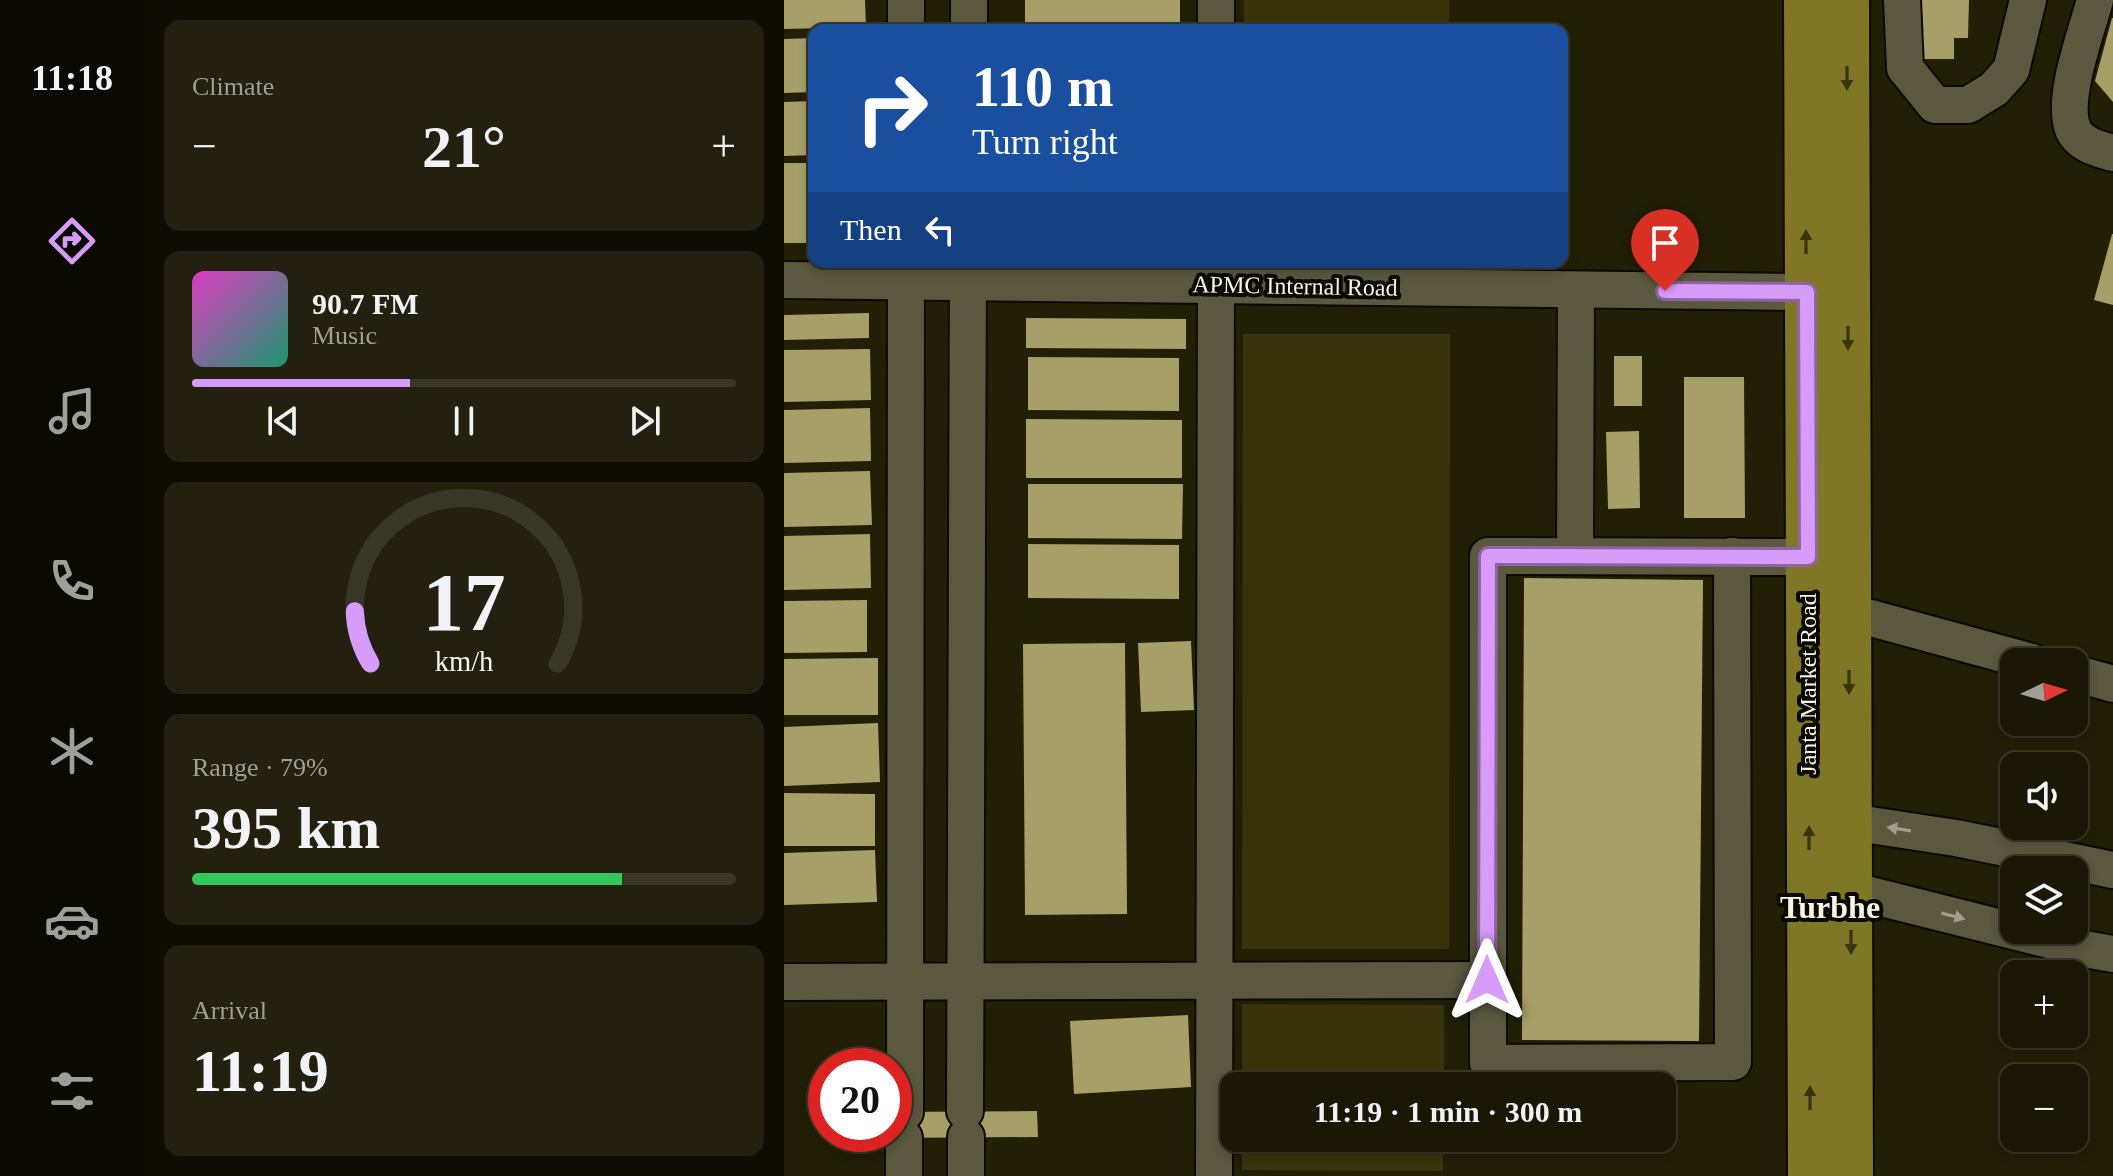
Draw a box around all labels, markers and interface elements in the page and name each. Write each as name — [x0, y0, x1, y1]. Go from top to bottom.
icon: right — [840, 56, 944, 160]
text: 110 m — [972, 56, 1114, 118]
text: 11:18 — [31, 58, 113, 98]
one-way arrow — [1841, 66, 1853, 91]
text: Climate — [192, 72, 274, 101]
text: 21° — [422, 114, 506, 180]
text: − — [192, 122, 217, 171]
text: + — [711, 122, 736, 171]
text: Turn right — [972, 122, 1118, 162]
icon: left — [918, 208, 962, 252]
pin — [1631, 209, 1699, 291]
icon: directions — [44, 213, 100, 269]
text: Then — [840, 213, 902, 246]
icon: arrive — [1643, 221, 1687, 265]
one-way arrow — [1800, 229, 1813, 254]
street label: APMC Internal Road — [1192, 271, 1398, 301]
text: 90.7 FM — [312, 287, 419, 320]
text: Music — [312, 321, 377, 350]
one-way arrow — [1842, 326, 1854, 351]
icon: music — [44, 383, 100, 439]
icon: previous — [261, 399, 305, 443]
icon: pause — [442, 399, 486, 443]
icon: next — [623, 399, 667, 443]
icon: phone — [44, 553, 100, 609]
text: 17 — [422, 556, 506, 648]
street label: Janta Market Road — [1795, 593, 1821, 775]
text: km/h — [435, 646, 493, 677]
north arrow — [2000, 648, 2088, 736]
map controls — [2000, 648, 2088, 1152]
one-way arrow — [1843, 670, 1855, 695]
icon: climate — [44, 723, 100, 779]
button: sound — [2000, 752, 2088, 840]
text: Range · 79% — [192, 753, 328, 782]
text: 395 km — [192, 795, 380, 861]
one-way arrow — [1886, 822, 1911, 835]
one-way arrow — [1803, 825, 1815, 850]
button: layers — [2000, 856, 2088, 944]
district label: Turbhe — [1780, 889, 1880, 925]
icon: car — [44, 893, 100, 949]
one-way arrow — [1941, 911, 1966, 923]
one-way arrow — [1845, 930, 1857, 955]
position arrow — [1445, 938, 1529, 1022]
button: + — [2000, 960, 2088, 1048]
text: Arrival — [192, 996, 267, 1025]
text: 11:19 — [192, 1038, 329, 1104]
speed limit sign: 20 — [808, 1048, 912, 1152]
icon: filters — [44, 1063, 100, 1119]
button: − — [2000, 1064, 2088, 1152]
one-way arrow — [1804, 1085, 1816, 1110]
text: 11:19 · 1 min · 300 m — [1314, 1095, 1582, 1128]

